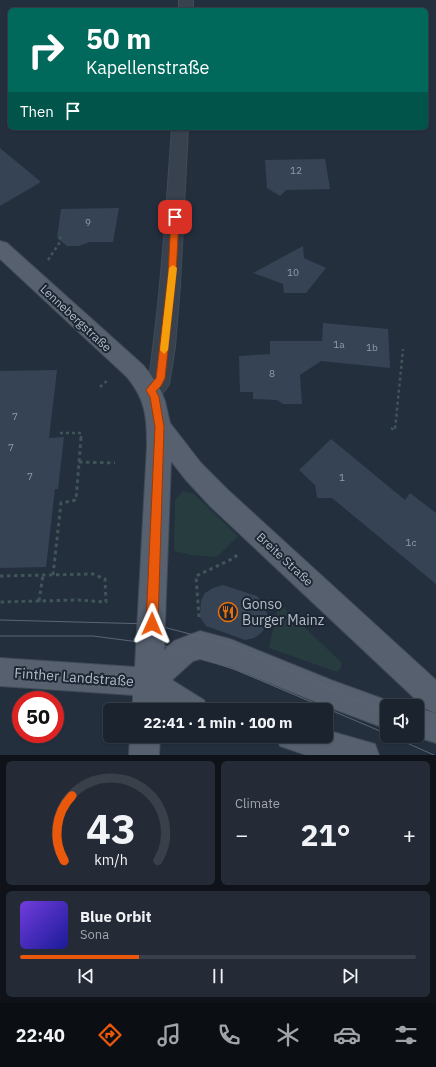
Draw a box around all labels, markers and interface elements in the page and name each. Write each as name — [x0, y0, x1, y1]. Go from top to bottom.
text: 50 m — [86, 20, 151, 57]
icon: right — [20, 24, 72, 76]
text: Kapellenstraße — [86, 56, 209, 79]
icon: arrive — [62, 100, 84, 122]
text: Then — [20, 102, 54, 121]
house number: 12 — [290, 164, 302, 177]
pin — [158, 200, 192, 234]
icon: arrive — [164, 206, 186, 228]
house number: 9 — [85, 216, 91, 229]
house number: 10 — [287, 266, 299, 279]
street label: Lennebergstraße — [37, 281, 115, 355]
house number: 1a — [333, 338, 345, 351]
house number: 1b — [366, 341, 378, 354]
house number: 8 — [269, 367, 275, 380]
house number: 7 — [12, 410, 18, 423]
house number: 7 — [8, 441, 14, 454]
house number: 7 — [27, 470, 33, 483]
house number: 1 — [339, 471, 345, 484]
street label: Breite Straße — [254, 529, 317, 589]
house number: 1c — [405, 536, 417, 549]
place label: Gonso Burger Mainz — [242, 595, 325, 629]
restaurant icon: Gonso Burger Mainz — [217, 601, 239, 623]
position arrow — [131, 603, 173, 645]
street label: Finther Landstraße — [14, 664, 135, 690]
speed limit sign: 50 — [12, 691, 64, 743]
map controls — [380, 699, 424, 743]
button: sound — [380, 699, 424, 743]
text: 22:41 · 1 min · 100 m — [144, 713, 292, 732]
text: Climate — [235, 795, 280, 812]
text: 43 — [86, 801, 135, 855]
text: 21° — [300, 815, 351, 854]
text: − — [235, 820, 248, 849]
text: + — [403, 820, 416, 849]
text: km/h — [94, 850, 127, 869]
text: Blue Orbit — [80, 907, 151, 926]
text: Sona — [80, 926, 109, 943]
icon: previous — [75, 965, 97, 987]
icon: pause — [207, 965, 229, 987]
icon: next — [339, 965, 361, 987]
icon: directions — [96, 1021, 124, 1049]
icon: music — [155, 1021, 183, 1049]
icon: phone — [215, 1021, 243, 1049]
icon: climate — [274, 1021, 302, 1049]
icon: car — [333, 1021, 361, 1049]
icon: filters — [392, 1021, 420, 1049]
text: 22:40 — [16, 1024, 65, 1047]

